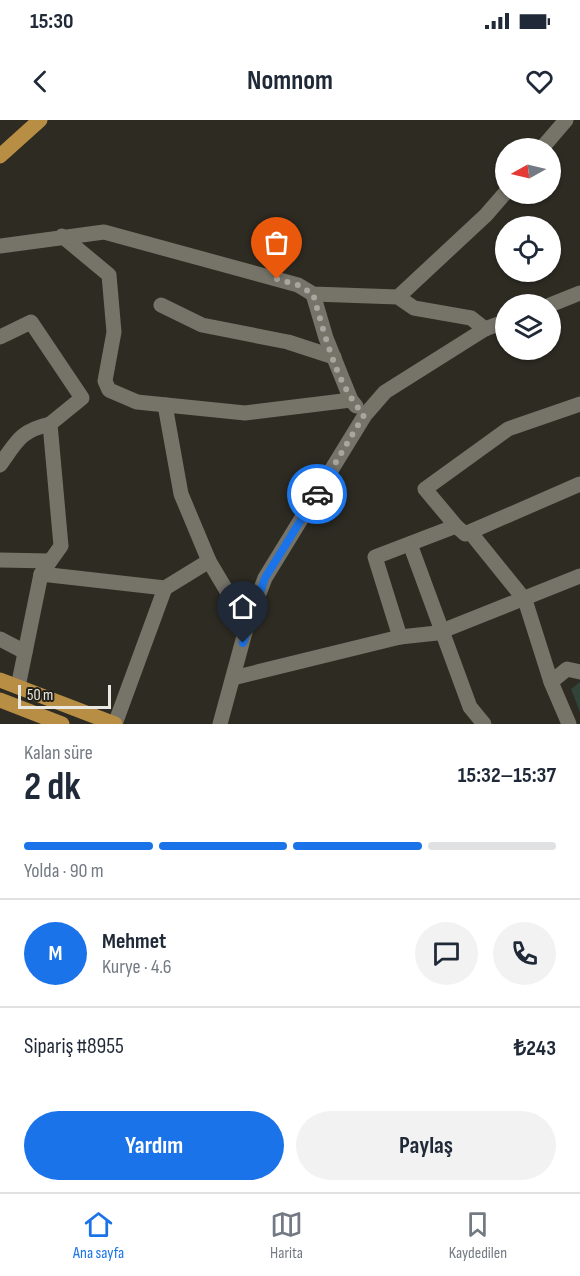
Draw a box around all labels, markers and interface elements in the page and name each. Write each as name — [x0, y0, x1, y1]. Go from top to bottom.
text: 15:30 — [30, 8, 74, 35]
icon: back — [24, 65, 57, 98]
text: Nomnom — [247, 65, 333, 97]
icon: heart — [523, 65, 556, 98]
north arrow — [495, 138, 561, 204]
map controls — [495, 138, 561, 360]
button: locate — [495, 216, 561, 282]
pin — [251, 217, 302, 279]
icon: bag — [260, 226, 293, 259]
button: layers — [495, 294, 561, 360]
courier — [287, 464, 347, 524]
icon: car — [301, 478, 334, 511]
pin — [217, 581, 268, 643]
icon: home — [226, 590, 259, 623]
scale bar — [18, 682, 111, 710]
text: 50 m — [27, 686, 53, 705]
text: Kalan süre — [24, 741, 93, 765]
text: 15:32–15:37 — [458, 762, 556, 789]
text: 2 dk — [24, 764, 81, 811]
text: Yolda · 90 m — [24, 859, 104, 883]
button: chat — [415, 922, 478, 985]
button: phone — [493, 922, 556, 985]
text: Mehmet — [102, 928, 166, 955]
text: M — [49, 940, 62, 967]
text: Kurye · 4.6 — [102, 955, 171, 979]
text: Sipariş #8955 — [24, 1033, 124, 1060]
text: ₺243 — [514, 1035, 556, 1062]
button: Yardım — [24, 1111, 284, 1180]
button: Paylaş — [296, 1111, 556, 1180]
tab: Ana sayfa — [73, 1208, 124, 1263]
tab: Harita — [270, 1208, 303, 1263]
tab: Kaydedilen — [449, 1208, 507, 1263]

